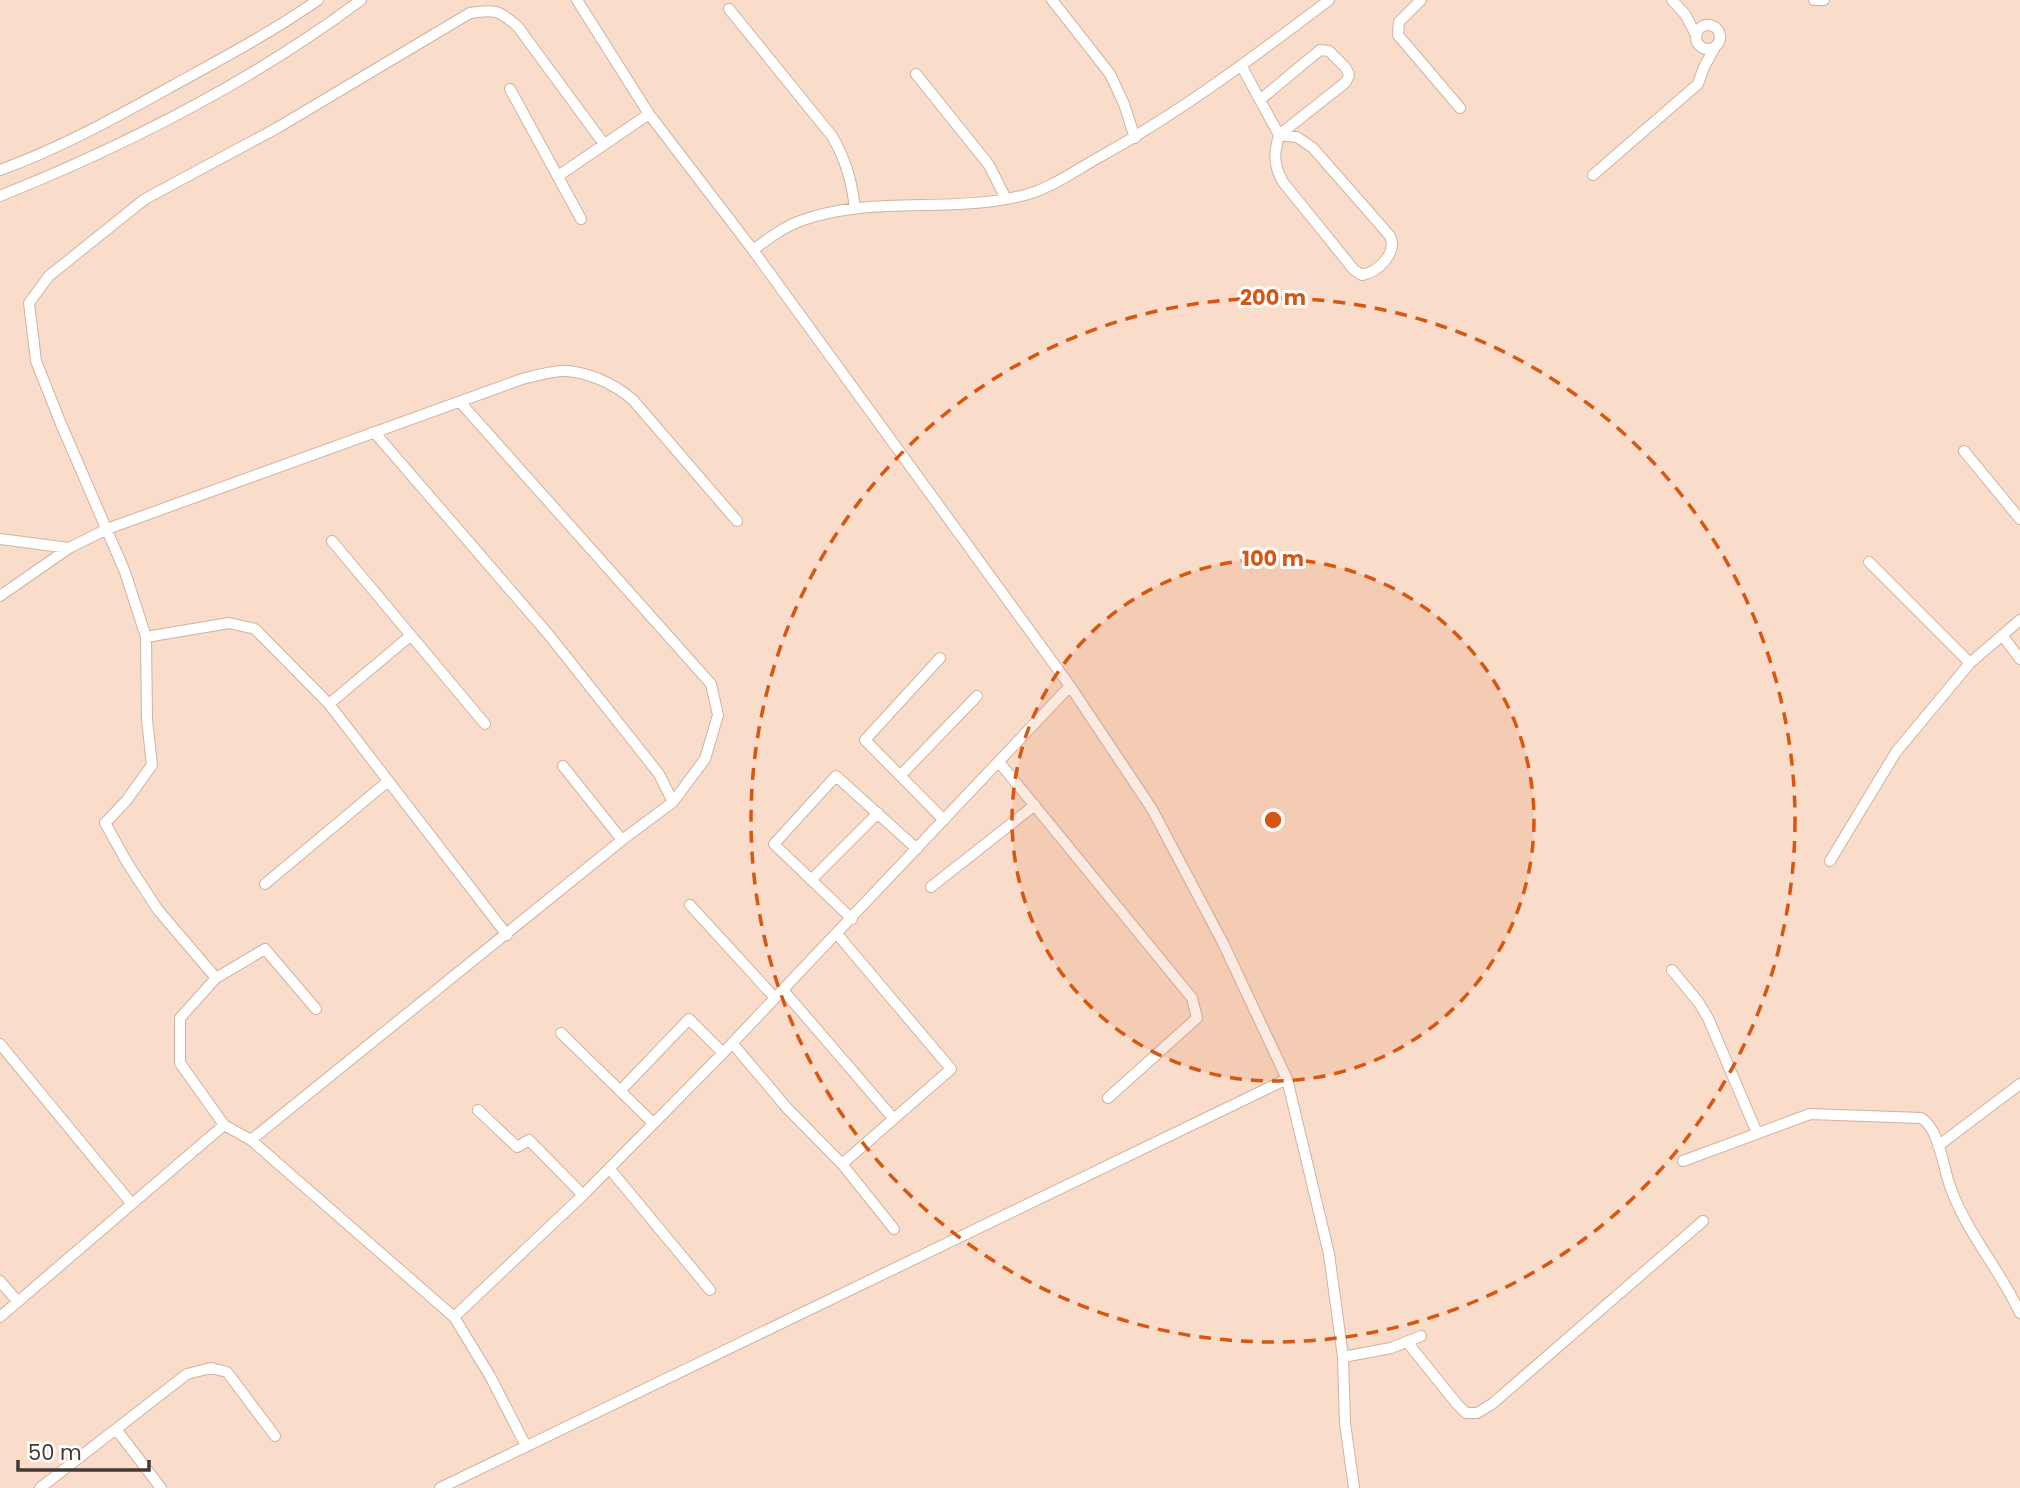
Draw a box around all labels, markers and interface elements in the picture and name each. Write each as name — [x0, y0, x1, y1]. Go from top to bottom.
text: 200 m — [1240, 283, 1306, 312]
text: 100 m — [1242, 544, 1304, 573]
centre of rings — [1261, 808, 1285, 832]
scale bar — [18, 1428, 149, 1472]
text: 50 m — [28, 1438, 82, 1467]

